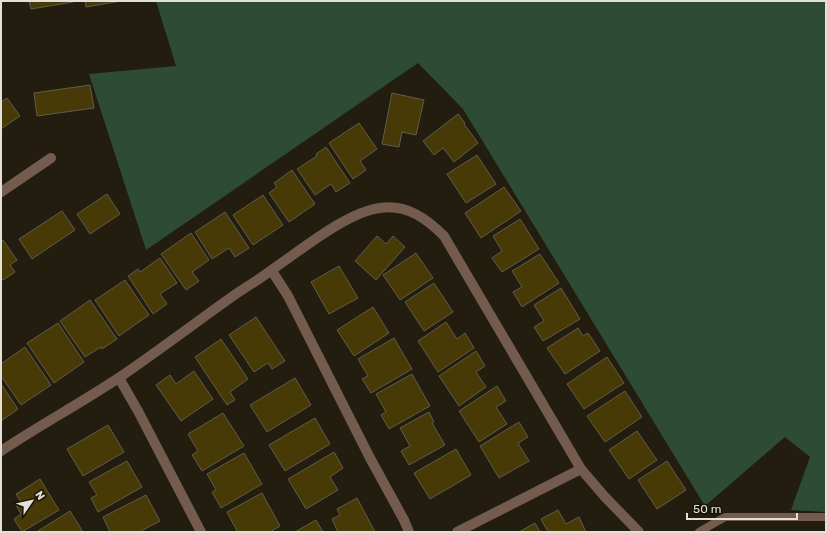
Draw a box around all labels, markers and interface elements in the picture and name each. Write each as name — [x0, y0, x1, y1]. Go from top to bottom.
north arrow — [12, 481, 52, 521]
text: N — [32, 489, 48, 503]
scale bar — [687, 495, 797, 521]
text: 50 m — [693, 502, 721, 516]

